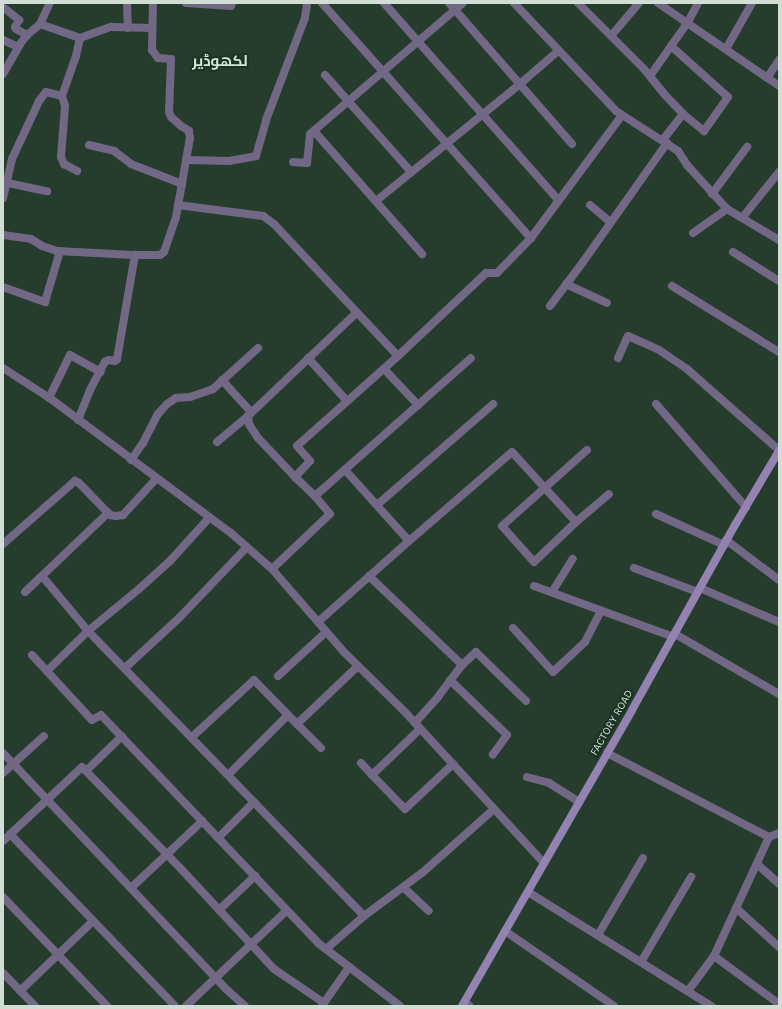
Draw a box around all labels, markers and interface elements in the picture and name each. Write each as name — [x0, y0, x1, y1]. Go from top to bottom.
district label: لکھوڈیر — [192, 53, 248, 71]
street label: FACTORY ROAD — [588, 688, 636, 758]

